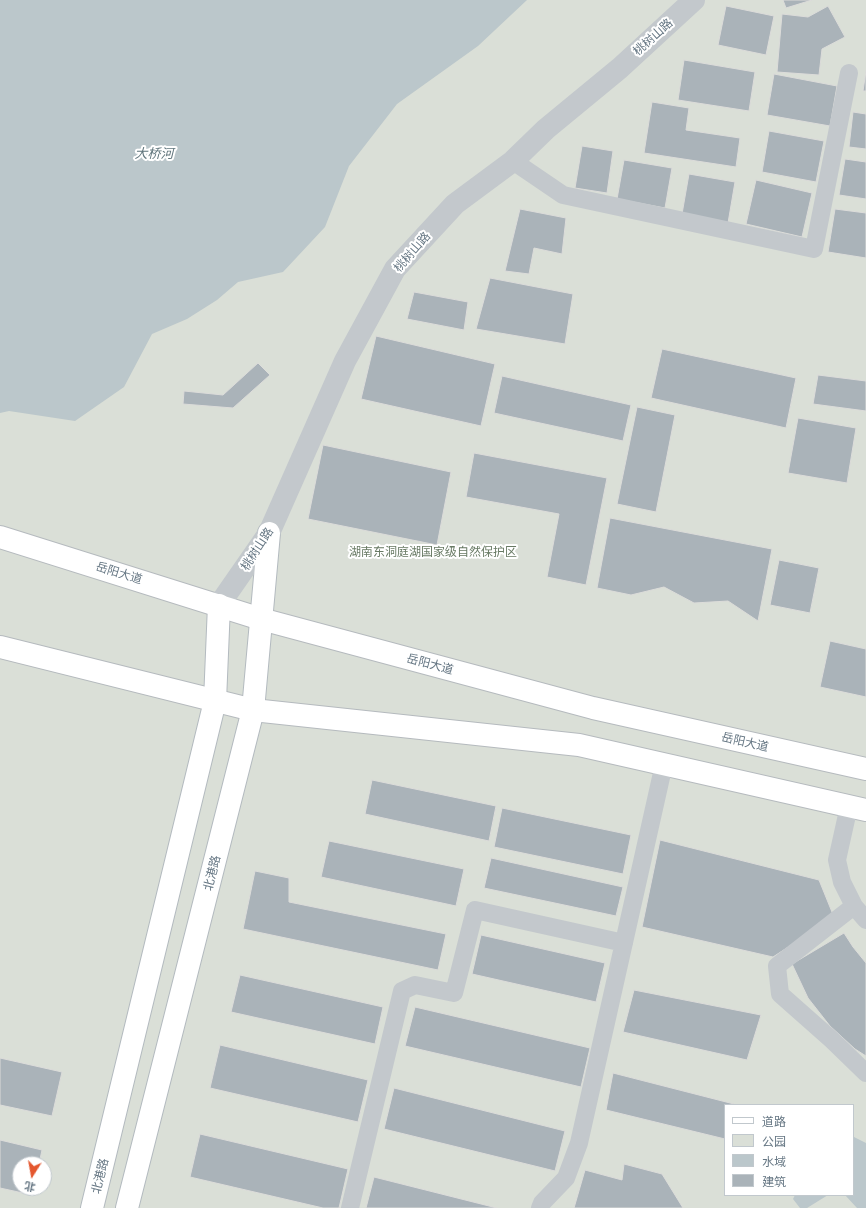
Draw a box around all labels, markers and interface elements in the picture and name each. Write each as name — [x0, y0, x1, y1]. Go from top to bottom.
street label: 桃树山路 — [630, 16, 676, 58]
water label: 大桥河 — [135, 146, 173, 162]
street label: 桃树山路 — [391, 229, 433, 275]
street label: 桃树山路 — [238, 525, 276, 573]
park label: 湖南东洞庭湖国家级自然保护区 — [349, 545, 517, 559]
street label: 岳阳大道 — [94, 559, 144, 587]
street label: 岳阳大道 — [405, 651, 455, 677]
street label: 岳阳大道 — [720, 730, 770, 754]
street label: 北港路 — [201, 854, 223, 892]
legend — [724, 1104, 854, 1196]
text: 道路 — [762, 1114, 786, 1128]
text: 公园 — [762, 1134, 786, 1148]
text: 水域 — [762, 1154, 786, 1168]
north arrow — [12, 1156, 52, 1196]
street label: 北港路 — [89, 1157, 111, 1195]
text: 建筑 — [762, 1174, 786, 1188]
text: 北 — [23, 1180, 36, 1195]

